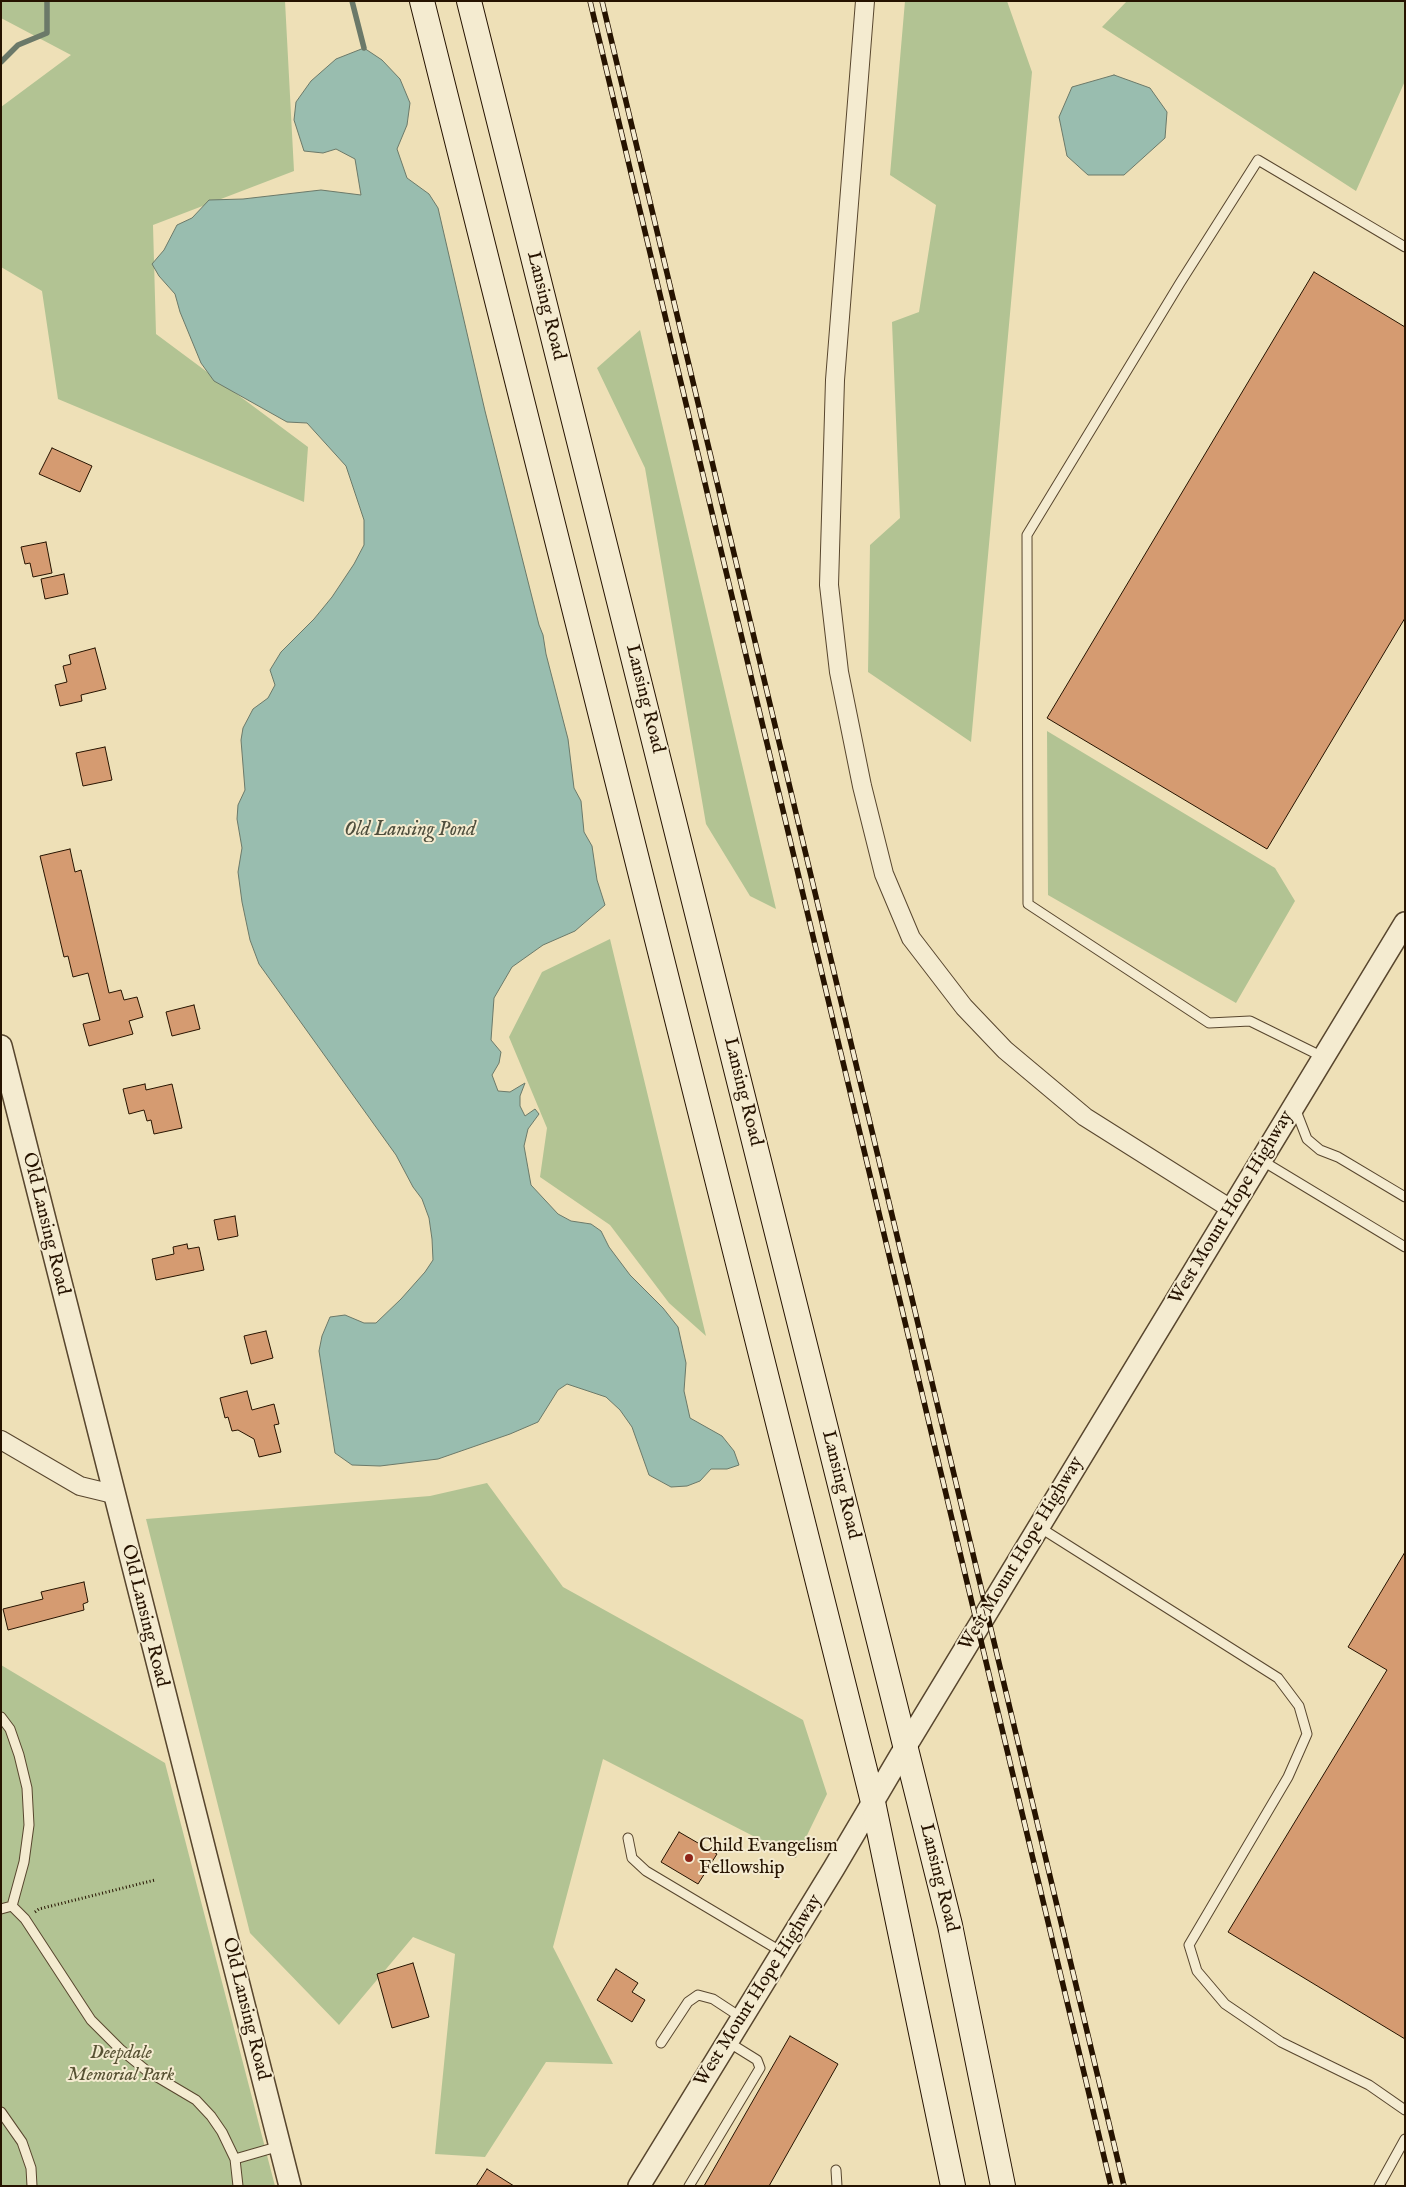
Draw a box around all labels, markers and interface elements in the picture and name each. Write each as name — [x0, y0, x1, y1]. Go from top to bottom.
street label: Lansing Road — [520, 249, 570, 363]
street label: Lansing Road — [619, 642, 669, 756]
water label: Old Lansing Pond — [344, 819, 476, 843]
street label: Lansing Road — [717, 1035, 767, 1149]
street label: West Mount Hope Highway — [1165, 1107, 1299, 1309]
street label: Old Lansing Road — [16, 1150, 74, 1298]
street label: Lansing Road — [815, 1428, 865, 1542]
street label: West Mount Hope Highway — [955, 1453, 1089, 1655]
street label: Old Lansing Road — [115, 1542, 173, 1690]
street label: Lansing Road — [913, 1821, 963, 1935]
place label: Child Evangelism Fellowship — [699, 1836, 838, 1880]
marker: Child Evangelism Fellowship — [683, 1852, 695, 1864]
street label: West Mount Hope Highway — [690, 1891, 828, 2091]
street label: Old Lansing Road — [216, 1935, 274, 2083]
park label: Deepdale Memorial Park — [68, 2043, 174, 2087]

